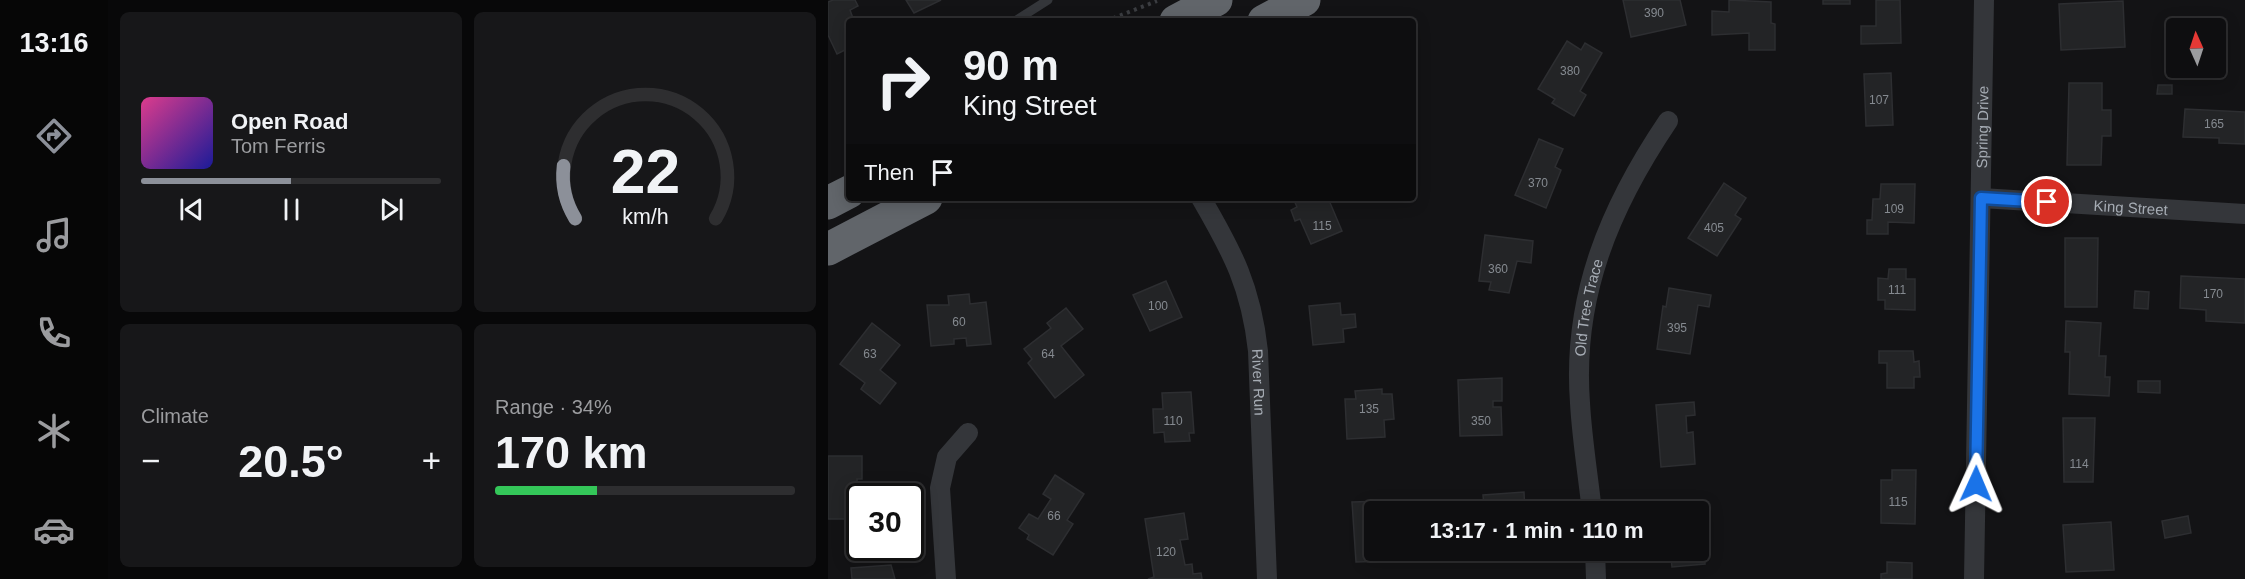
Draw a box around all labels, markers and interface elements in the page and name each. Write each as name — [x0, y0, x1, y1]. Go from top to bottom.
house number: 390 — [1644, 6, 1664, 20]
north arrow — [2166, 18, 2226, 78]
map controls — [2166, 18, 2226, 78]
text: 13:16 — [19, 28, 89, 58]
icon: right — [864, 42, 942, 120]
text: 90 m — [963, 42, 1059, 89]
house number: 380 — [1560, 64, 1580, 78]
street label: Spring Drive — [1973, 86, 1991, 169]
text: King Street — [963, 91, 1097, 121]
house number: 107 — [1869, 93, 1889, 107]
text: Open Road — [231, 109, 348, 134]
icon: directions — [33, 115, 75, 157]
house number: 165 — [2204, 117, 2224, 131]
text: Tom Ferris — [231, 135, 325, 157]
text: 22 — [610, 137, 680, 206]
icon: arrive — [926, 156, 959, 189]
text: Then — [864, 160, 914, 185]
house number: 370 — [1528, 176, 1548, 190]
pin — [2021, 176, 2072, 227]
icon: arrive — [2030, 185, 2063, 218]
icon: previous — [175, 193, 208, 226]
icon: pause — [275, 193, 308, 226]
icon: next — [375, 193, 408, 226]
street label: King Street — [2093, 196, 2169, 218]
house number: 109 — [1884, 202, 1904, 216]
text: km/h — [622, 205, 668, 229]
icon: music — [33, 214, 75, 256]
house number: 115 — [1312, 219, 1332, 233]
house number: 405 — [1704, 221, 1724, 235]
street label: Old Tree Trace — [1571, 256, 1606, 357]
house number: 360 — [1488, 262, 1508, 276]
house number: 111 — [1888, 283, 1906, 297]
house number: 170 — [2203, 287, 2223, 301]
house number: 100 — [1148, 299, 1168, 313]
icon: phone — [33, 312, 75, 354]
house number: 60 — [952, 315, 966, 329]
house number: 395 — [1667, 321, 1687, 335]
house number: 63 — [863, 347, 877, 361]
house number: 64 — [1041, 347, 1055, 361]
street label: River Run — [1249, 348, 1269, 416]
text: Range · 34% — [495, 396, 612, 418]
house number: 135 — [1359, 402, 1379, 416]
text: Climate — [141, 405, 209, 427]
icon: climate — [33, 410, 75, 452]
house number: 110 — [1163, 414, 1183, 428]
house number: 350 — [1471, 414, 1491, 428]
text: 170 km — [495, 427, 648, 478]
text: 20.5° — [238, 436, 344, 487]
text: − — [141, 442, 160, 479]
text: + — [422, 442, 441, 479]
position arrow — [1944, 452, 2008, 516]
house number: 114 — [2069, 457, 2089, 471]
speed limit sign: 30 — [846, 483, 924, 561]
house number: 115 — [1888, 495, 1908, 509]
icon: car — [33, 509, 75, 551]
house number: 66 — [1047, 509, 1061, 523]
text: 13:17 · 1 min · 110 m — [1430, 518, 1644, 543]
house number: 120 — [1156, 545, 1176, 559]

